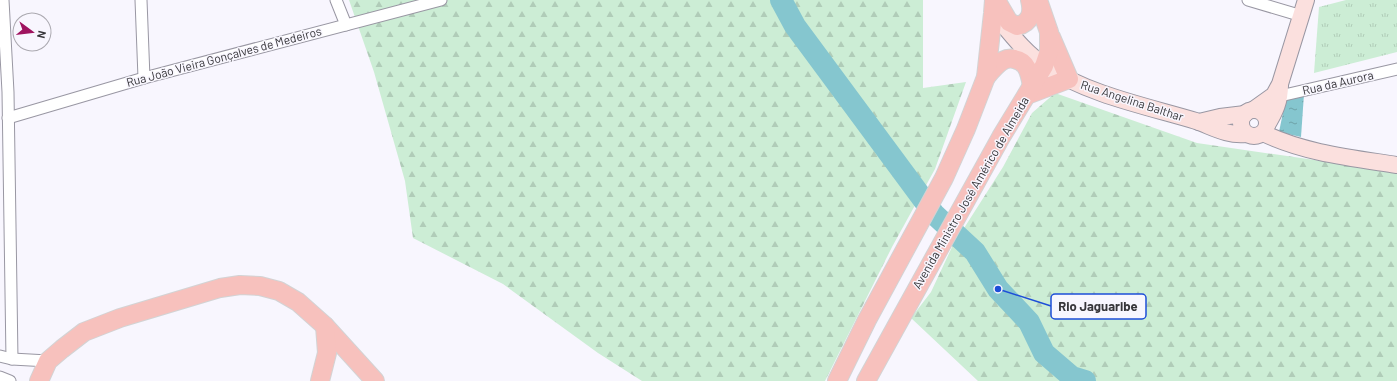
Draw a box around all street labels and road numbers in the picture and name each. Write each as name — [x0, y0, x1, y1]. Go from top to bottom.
street label: Rua João Vieira Gonçalves de Medeiros — [125, 23, 323, 89]
street label: Rua da Aurora — [1301, 67, 1375, 97]
street label: Rua Angelina Balthar — [1079, 77, 1186, 123]
street label: Avenida Ministro José Américo de Almeida — [909, 94, 1031, 291]

